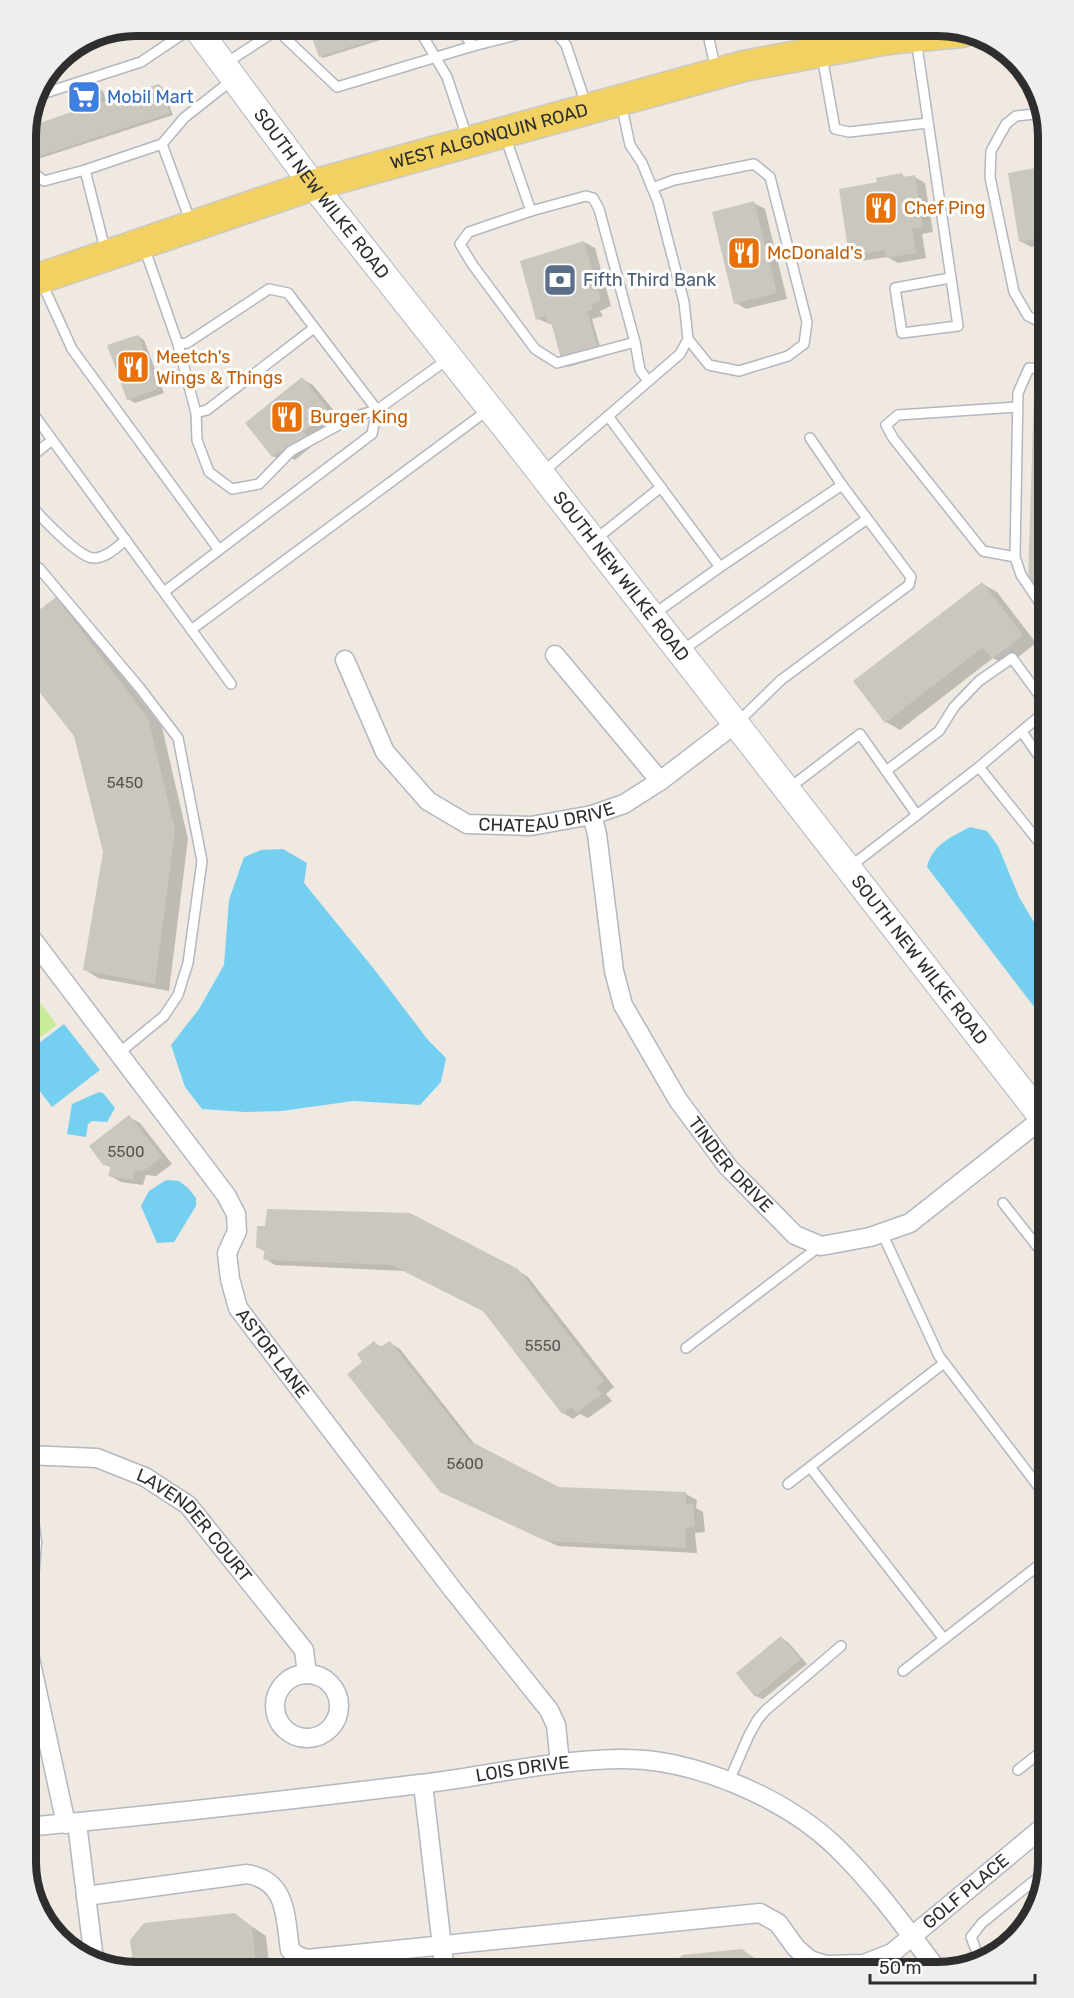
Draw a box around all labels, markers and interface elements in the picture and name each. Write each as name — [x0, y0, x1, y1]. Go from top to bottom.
supermarket icon: Mobil Mart — [66, 79, 102, 115]
place label: Mobil Mart — [107, 86, 194, 108]
street label: WEST ALGONQUIN ROAD — [388, 99, 590, 174]
street label: SOUTH NEW WILKE ROAD — [249, 104, 394, 283]
restaurant icon: Chef Ping — [863, 190, 899, 226]
place label: Chef Ping — [904, 197, 985, 219]
restaurant icon: McDonald's — [726, 235, 762, 271]
place label: McDonald's — [767, 242, 863, 264]
bank icon: Fifth Third Bank — [542, 262, 578, 298]
place label: Fifth Third Bank — [583, 269, 717, 291]
place label: Meetch's Wings & Things — [156, 346, 283, 389]
restaurant icon: Meetch's Wings & Things — [115, 349, 151, 385]
restaurant icon: Burger King — [269, 399, 305, 435]
place label: Burger King — [310, 406, 408, 428]
street label: SOUTH NEW WILKE ROAD — [548, 487, 694, 666]
house number: 5450 — [107, 774, 143, 792]
street label: CHATEAU DRIVE — [478, 797, 617, 837]
street label: SOUTH NEW WILKE ROAD — [847, 871, 992, 1049]
street label: TINDER DRIVE — [683, 1112, 778, 1217]
house number: 5500 — [108, 1143, 144, 1161]
street label: ASTOR LANE — [231, 1304, 314, 1403]
house number: 5550 — [525, 1337, 561, 1355]
house number: 5600 — [446, 1455, 484, 1473]
street label: LAVENDER COURT — [133, 1464, 256, 1586]
street label: LOIS DRIVE — [474, 1751, 571, 1787]
street label: GOLF PLACE — [918, 1849, 1013, 1934]
scale bar — [870, 1947, 1035, 1985]
text: 50 m — [879, 1957, 922, 1979]

